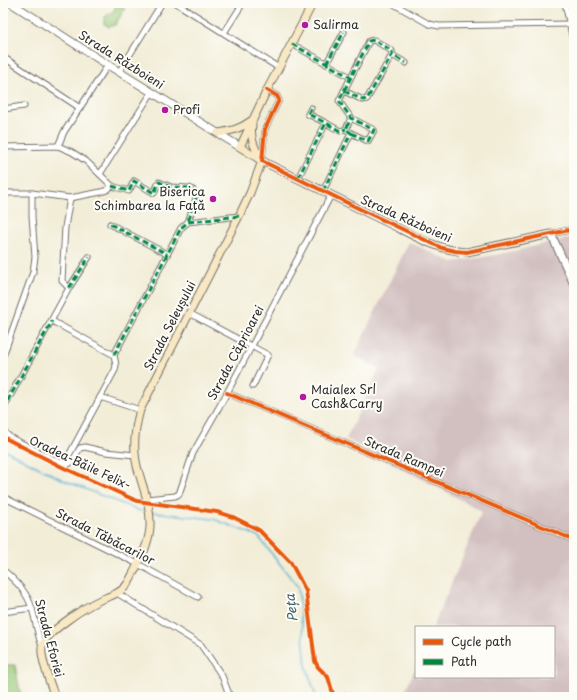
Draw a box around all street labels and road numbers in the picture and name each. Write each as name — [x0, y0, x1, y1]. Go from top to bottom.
street label: Strada Războieni — [75, 25, 168, 93]
street label: Strada Războieni — [358, 190, 455, 246]
street label: Strada Seleușului — [139, 277, 200, 374]
street label: Strada Căprioarei — [203, 302, 268, 403]
street label: Oradea-Băile Felix- — [26, 431, 134, 494]
street label: Strada Rampei — [362, 431, 447, 481]
street label: Strada Tăbăcarilor — [53, 503, 159, 569]
street label: Strada Eforiei — [31, 597, 69, 679]

